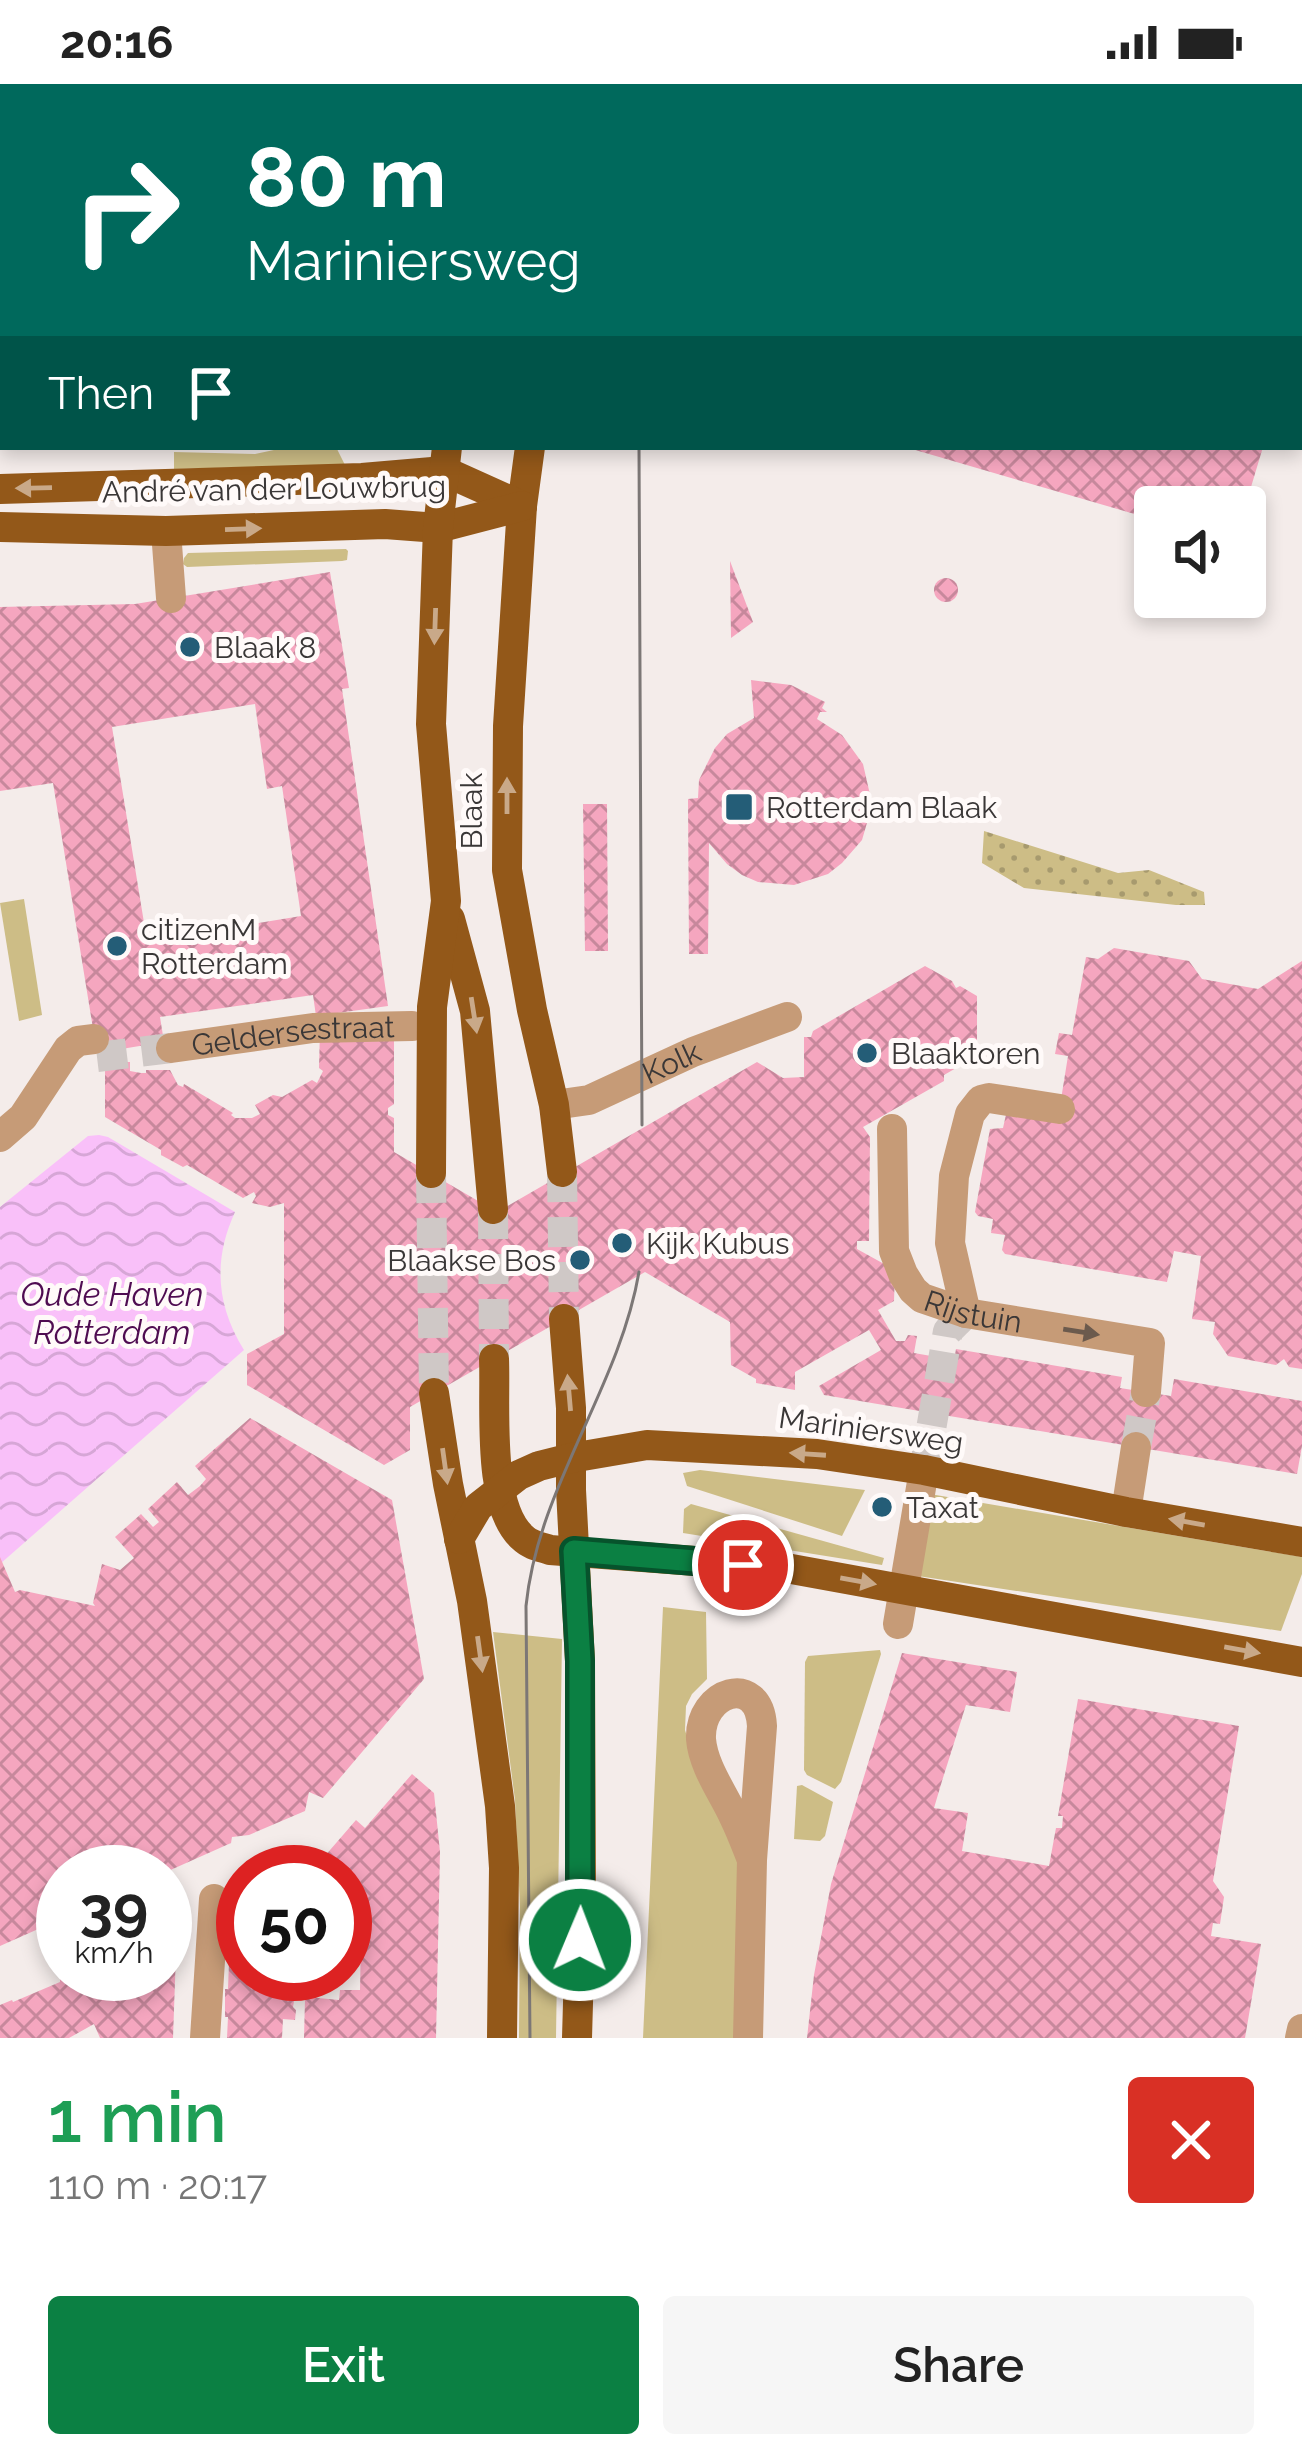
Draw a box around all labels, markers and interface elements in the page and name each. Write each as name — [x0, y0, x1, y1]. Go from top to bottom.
text: 20:16 — [60, 16, 174, 69]
text: 80 m — [246, 128, 447, 227]
icon: right — [48, 132, 204, 288]
text: Mariniersweg — [246, 229, 581, 293]
icon: arrive — [178, 360, 244, 426]
text: Then — [48, 367, 154, 420]
street label: André van der Louwbrug — [102, 468, 446, 510]
one-way arrow — [14, 479, 52, 498]
map controls — [1134, 486, 1266, 618]
button: sound — [1134, 486, 1266, 618]
one-way arrow — [225, 519, 263, 538]
one-way arrow — [425, 608, 444, 646]
place label: Blaak 8 — [214, 630, 316, 665]
marker: Blaak 8 — [177, 634, 203, 660]
street label: Blaak — [454, 773, 489, 849]
one-way arrow — [497, 776, 517, 814]
place label: Rotterdam Blaak — [766, 790, 997, 825]
marker: Rotterdam Blaak — [723, 791, 755, 823]
place label: citizenM Rotterdam — [141, 912, 288, 981]
marker: citizenM Rotterdam — [104, 933, 130, 959]
one-way arrow — [465, 996, 484, 1034]
street label: Geldersestraat — [189, 1009, 395, 1062]
street label: Kolk — [637, 1033, 706, 1091]
place label: Blaaktoren — [891, 1036, 1041, 1071]
marker: Blaaktoren — [854, 1040, 880, 1066]
place label: Kijk Kubus — [646, 1226, 790, 1261]
marker: Kijk Kubus — [609, 1230, 635, 1256]
place label: Blaakse Bos — [387, 1243, 556, 1278]
marker: Blaakse Bos — [567, 1247, 593, 1273]
water label: Oude Haven Rotterdam — [20, 1275, 204, 1352]
street label: Rijstuin — [920, 1283, 1025, 1339]
one-way arrow — [1063, 1323, 1101, 1341]
one-way arrow — [560, 1374, 579, 1411]
street label: Mariniersweg — [777, 1400, 965, 1460]
one-way arrow — [789, 1445, 826, 1464]
one-way arrow — [436, 1448, 455, 1486]
place label: Taxat — [906, 1490, 979, 1525]
marker: Taxat — [869, 1494, 895, 1520]
one-way arrow — [1167, 1513, 1205, 1531]
pin — [692, 1514, 794, 1616]
icon: arrive — [710, 1532, 776, 1598]
one-way arrow — [839, 1572, 877, 1591]
one-way arrow — [471, 1636, 490, 1673]
one-way arrow — [1223, 1642, 1261, 1660]
speed limit sign: 50 — [216, 1845, 372, 2001]
text: 39 — [80, 1873, 148, 1943]
position arrow — [517, 1877, 643, 2003]
text: km/h — [74, 1935, 154, 1970]
text: 1 min — [48, 2074, 227, 2159]
button: close — [1128, 2077, 1254, 2203]
text: 110 m · 20:17 — [48, 2162, 267, 2208]
button: Exit — [48, 2296, 639, 2434]
button: Share — [663, 2296, 1254, 2434]

